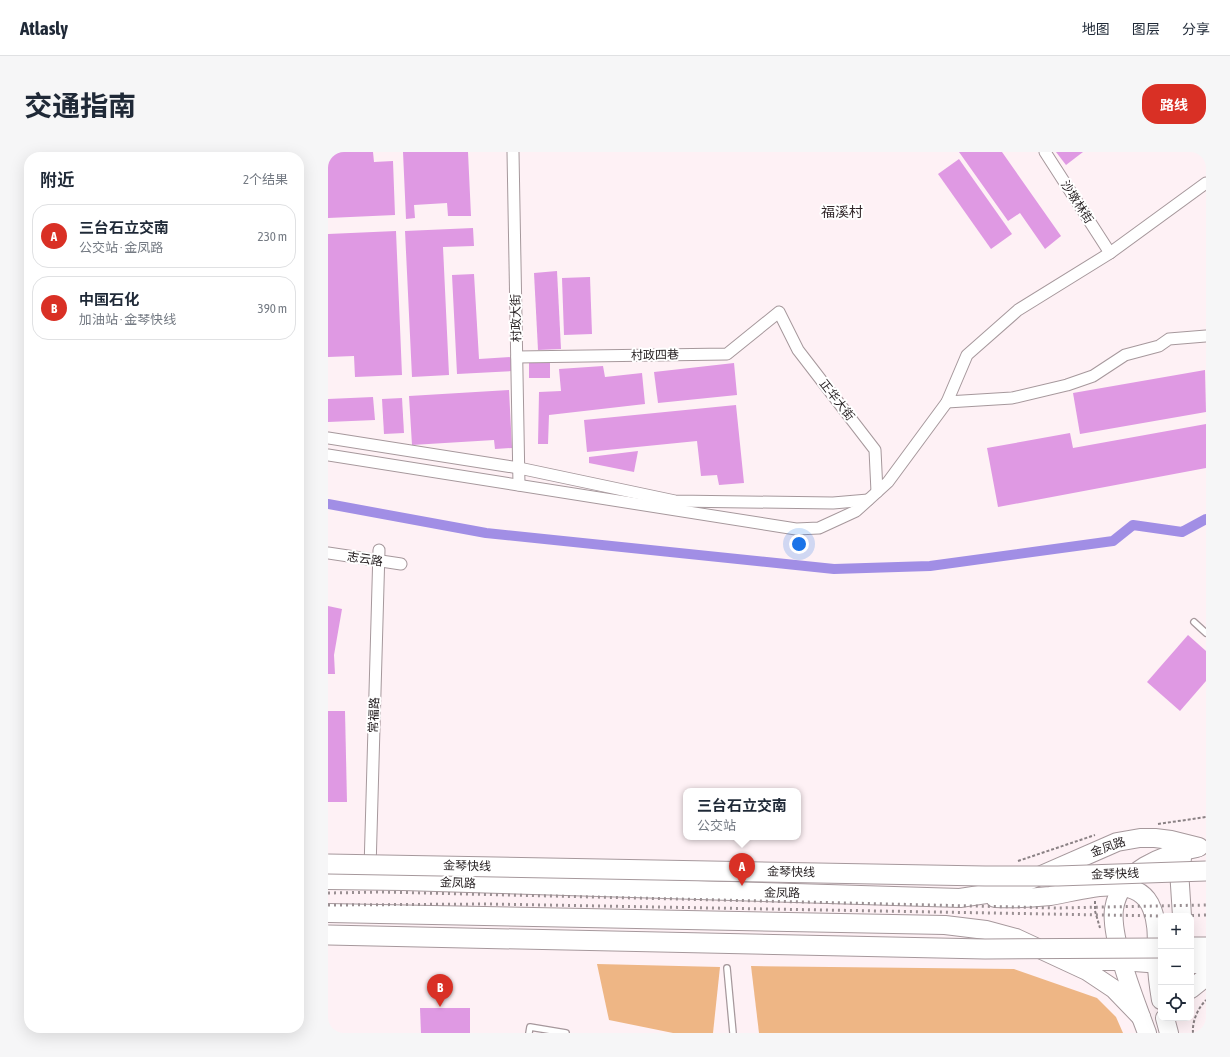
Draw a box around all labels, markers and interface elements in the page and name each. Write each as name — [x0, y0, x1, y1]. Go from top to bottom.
text: Atlasly — [20, 17, 68, 39]
text: 地图 — [1082, 21, 1110, 37]
text: 图层 — [1132, 21, 1160, 37]
text: 分享 — [1182, 21, 1210, 37]
button: 路线 — [1142, 84, 1206, 124]
text: 交通指南 — [24, 90, 136, 122]
text: 附近 — [40, 170, 74, 190]
text: 2个结果 — [243, 172, 288, 187]
street label: 沙墩林街 — [1058, 178, 1096, 226]
district label: 福溪村 — [821, 204, 863, 220]
text: 三台石立交南 — [79, 219, 169, 236]
text: A — [51, 229, 57, 244]
text: 230 m — [258, 229, 287, 244]
text: 公交站 · 金凤路 — [79, 240, 163, 255]
text: 中国石化 — [79, 291, 139, 308]
street label: 村政大街 — [509, 294, 523, 342]
text: B — [51, 301, 57, 316]
text: 390 m — [258, 301, 287, 316]
text: 加油站 · 金琴快线 — [79, 312, 176, 327]
street label: 村政四巷 — [631, 348, 679, 362]
street label: 正华大街 — [817, 377, 857, 423]
your location — [789, 534, 809, 554]
street label: 志云路 — [346, 549, 384, 569]
street label: 常福路 — [366, 697, 382, 733]
popup — [683, 788, 801, 840]
text: 三台石立交南 — [697, 797, 787, 814]
text: 公交站 — [697, 818, 736, 833]
street label: 金凤路 — [1089, 835, 1127, 859]
pin: A — [729, 853, 755, 886]
street label: 金琴快线 — [443, 859, 491, 873]
street label: 金琴快线 — [767, 865, 815, 879]
street label: 金琴快线 — [1091, 866, 1139, 882]
street label: 金凤路 — [440, 875, 476, 891]
street label: 金凤路 — [764, 886, 800, 900]
map controls — [1158, 913, 1194, 1021]
button: + — [1158, 913, 1194, 949]
button: − — [1158, 949, 1194, 985]
pin: B — [427, 974, 453, 1007]
button: locate — [1158, 985, 1194, 1021]

